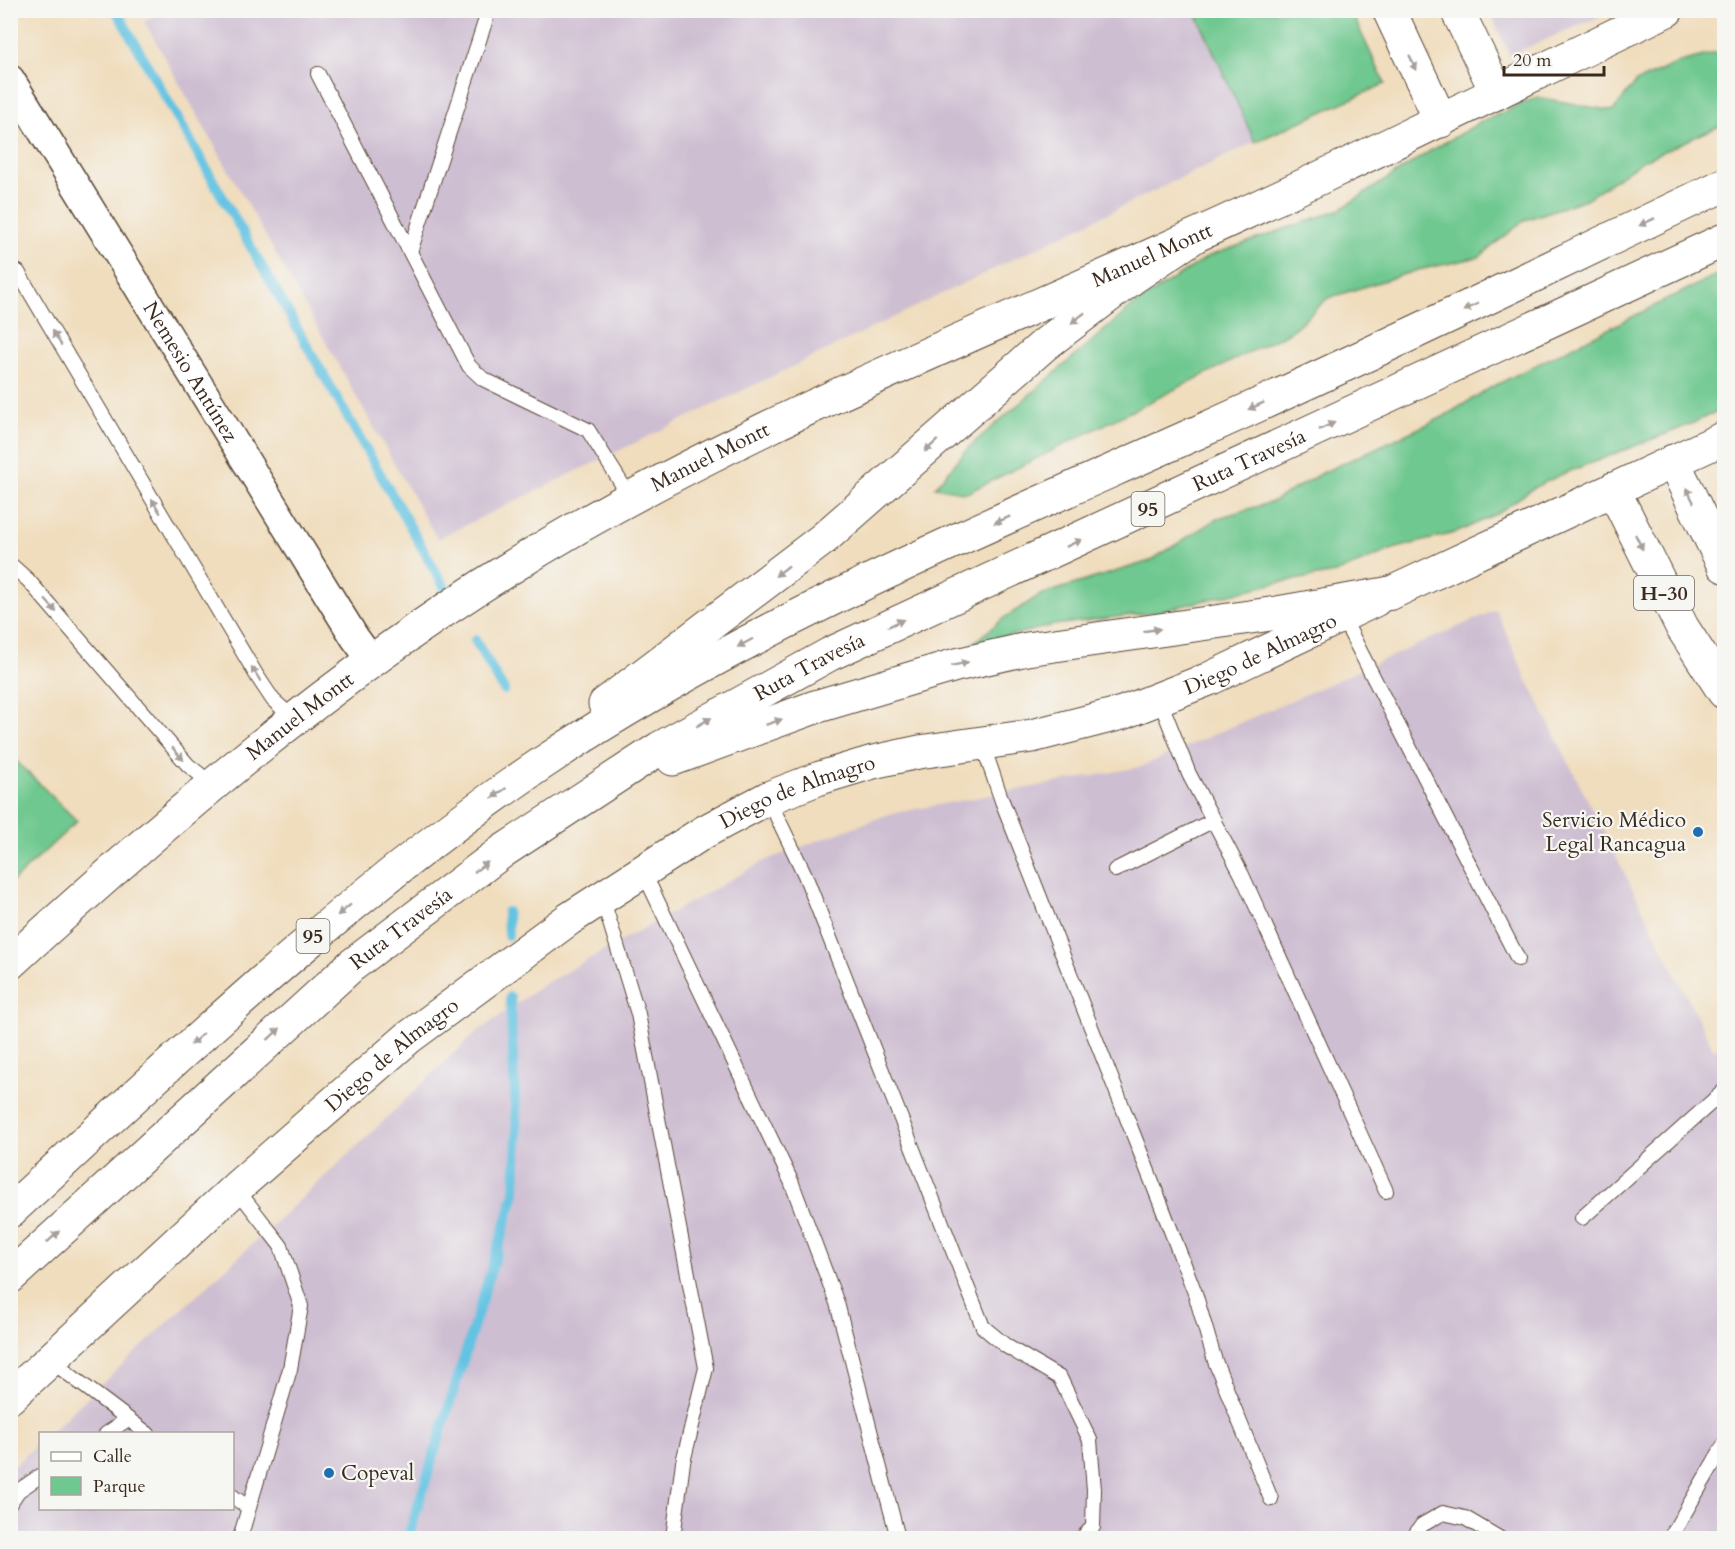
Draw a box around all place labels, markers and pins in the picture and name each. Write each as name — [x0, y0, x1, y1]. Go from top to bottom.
place label: Servicio Médico Legal Rancagua — [1542, 806, 1686, 859]
marker: Servicio Médico Legal Rancagua — [1691, 825, 1705, 839]
place label: Copeval — [341, 1459, 414, 1488]
marker: Copeval — [322, 1466, 336, 1480]

